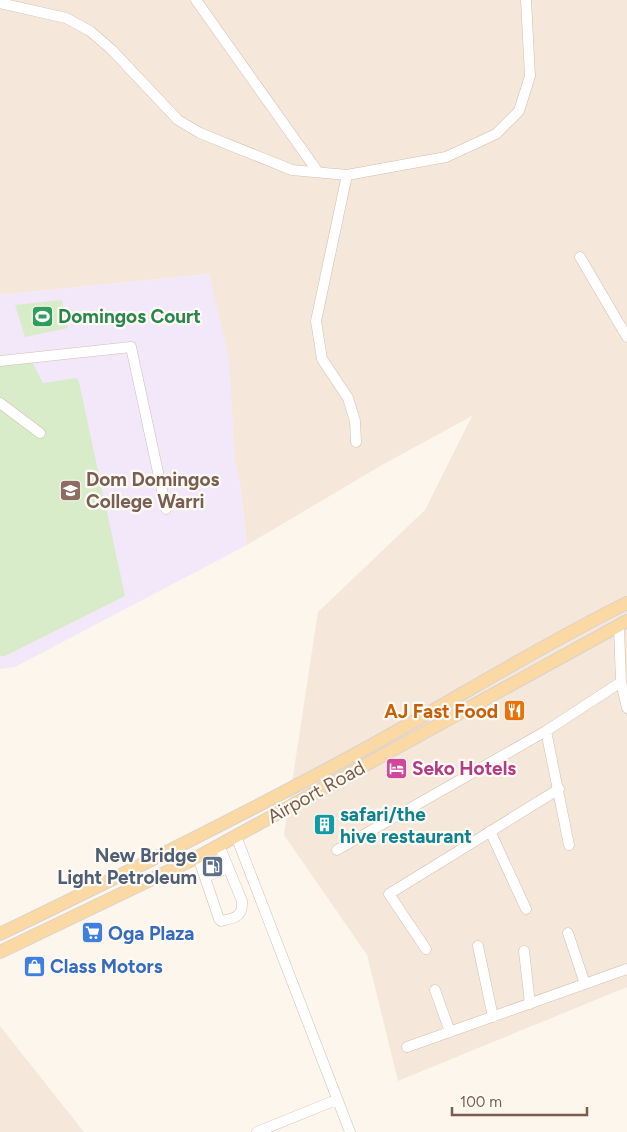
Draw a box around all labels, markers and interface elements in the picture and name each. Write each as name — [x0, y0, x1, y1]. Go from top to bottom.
sports icon: Domingos Court — [30, 304, 54, 328]
place label: Domingos Court — [58, 305, 201, 328]
place label: Dom Domingos College Warri — [86, 468, 220, 513]
school or university icon: Dom Domingos College Warri — [58, 478, 82, 502]
restaurant icon: AJ Fast Food — [502, 699, 526, 723]
place label: AJ Fast Food — [384, 700, 498, 723]
street label: Airport Road — [263, 756, 369, 828]
hotel icon: Seko Hotels — [384, 756, 408, 780]
place label: Seko Hotels — [412, 757, 516, 780]
place label: safari/the hive restaurant — [340, 803, 472, 848]
building icon: safari/the hive restaurant — [312, 813, 336, 837]
place label: New Bridge Light Petroleum — [57, 844, 197, 889]
fuel station icon: New Bridge Light Petroleum — [201, 854, 225, 878]
supermarket icon: Oga Plaza — [80, 921, 104, 945]
place label: Oga Plaza — [108, 922, 194, 945]
shop icon: Class Motors — [22, 954, 46, 978]
place label: Class Motors — [50, 955, 163, 978]
scale bar — [452, 1084, 587, 1116]
text: 100 m — [460, 1093, 502, 1111]

